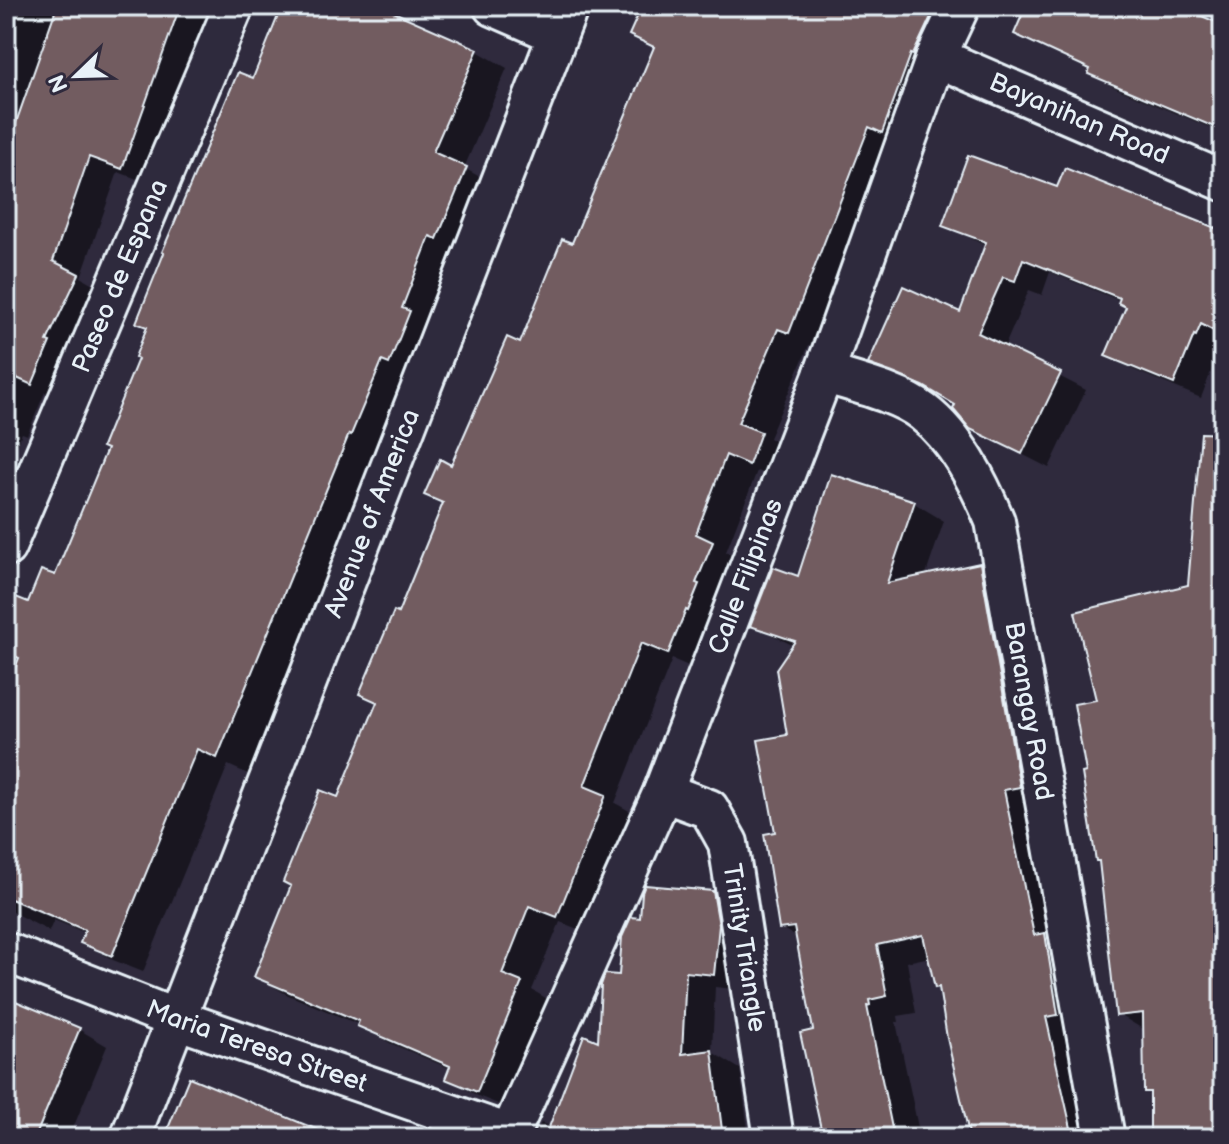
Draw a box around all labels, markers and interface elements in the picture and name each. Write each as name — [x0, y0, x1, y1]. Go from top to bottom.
north arrow — [36, 36, 116, 116]
street label: Bayanihan Road — [985, 66, 1174, 171]
text: N — [43, 70, 75, 96]
street label: Paseo de Espana — [66, 175, 175, 377]
street label: Avenue of America — [318, 405, 427, 622]
street label: Calle Filipinas — [702, 494, 790, 659]
street label: Barangay Road — [998, 619, 1060, 803]
street label: Trinity Triangle — [716, 861, 773, 1034]
street label: Maria Teresa Street — [142, 993, 371, 1099]

